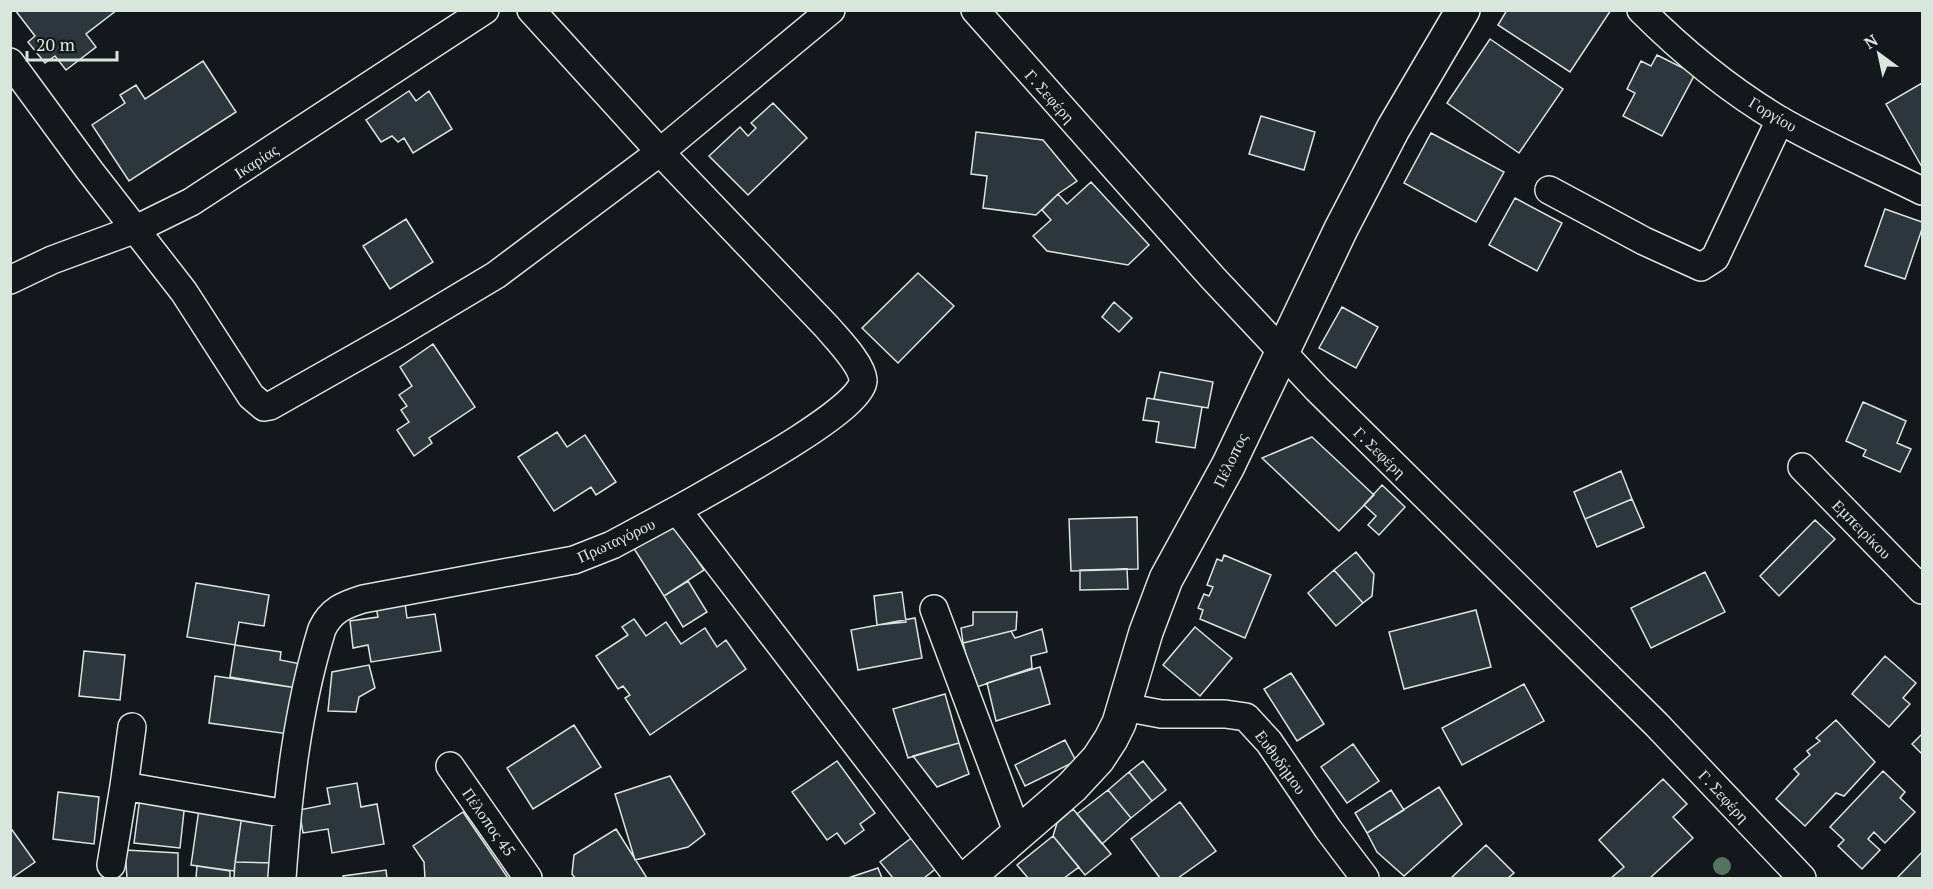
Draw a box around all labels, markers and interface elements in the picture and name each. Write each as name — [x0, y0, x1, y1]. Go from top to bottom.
scale bar — [27, 24, 117, 62]
north arrow — [1849, 24, 1909, 84]
text: N — [1860, 29, 1882, 54]
text: 20 m — [36, 32, 76, 56]
street label: Γ. Σεφέρη — [1020, 64, 1080, 128]
street label: Γοργίου — [1745, 91, 1801, 137]
street label: Ικαρίας — [230, 138, 283, 183]
street label: Γ. Σεφέρη — [1349, 421, 1411, 483]
street label: Πέλοπος — [1207, 428, 1253, 491]
street label: Εμπειρίκου — [1827, 494, 1897, 564]
street label: Πρωταγόρου — [573, 512, 659, 568]
street label: Ευθυδήμου — [1250, 725, 1312, 799]
street label: Γ. Σεφέρη — [1694, 765, 1754, 827]
street label: Πέλοπος 45 — [457, 783, 521, 861]

